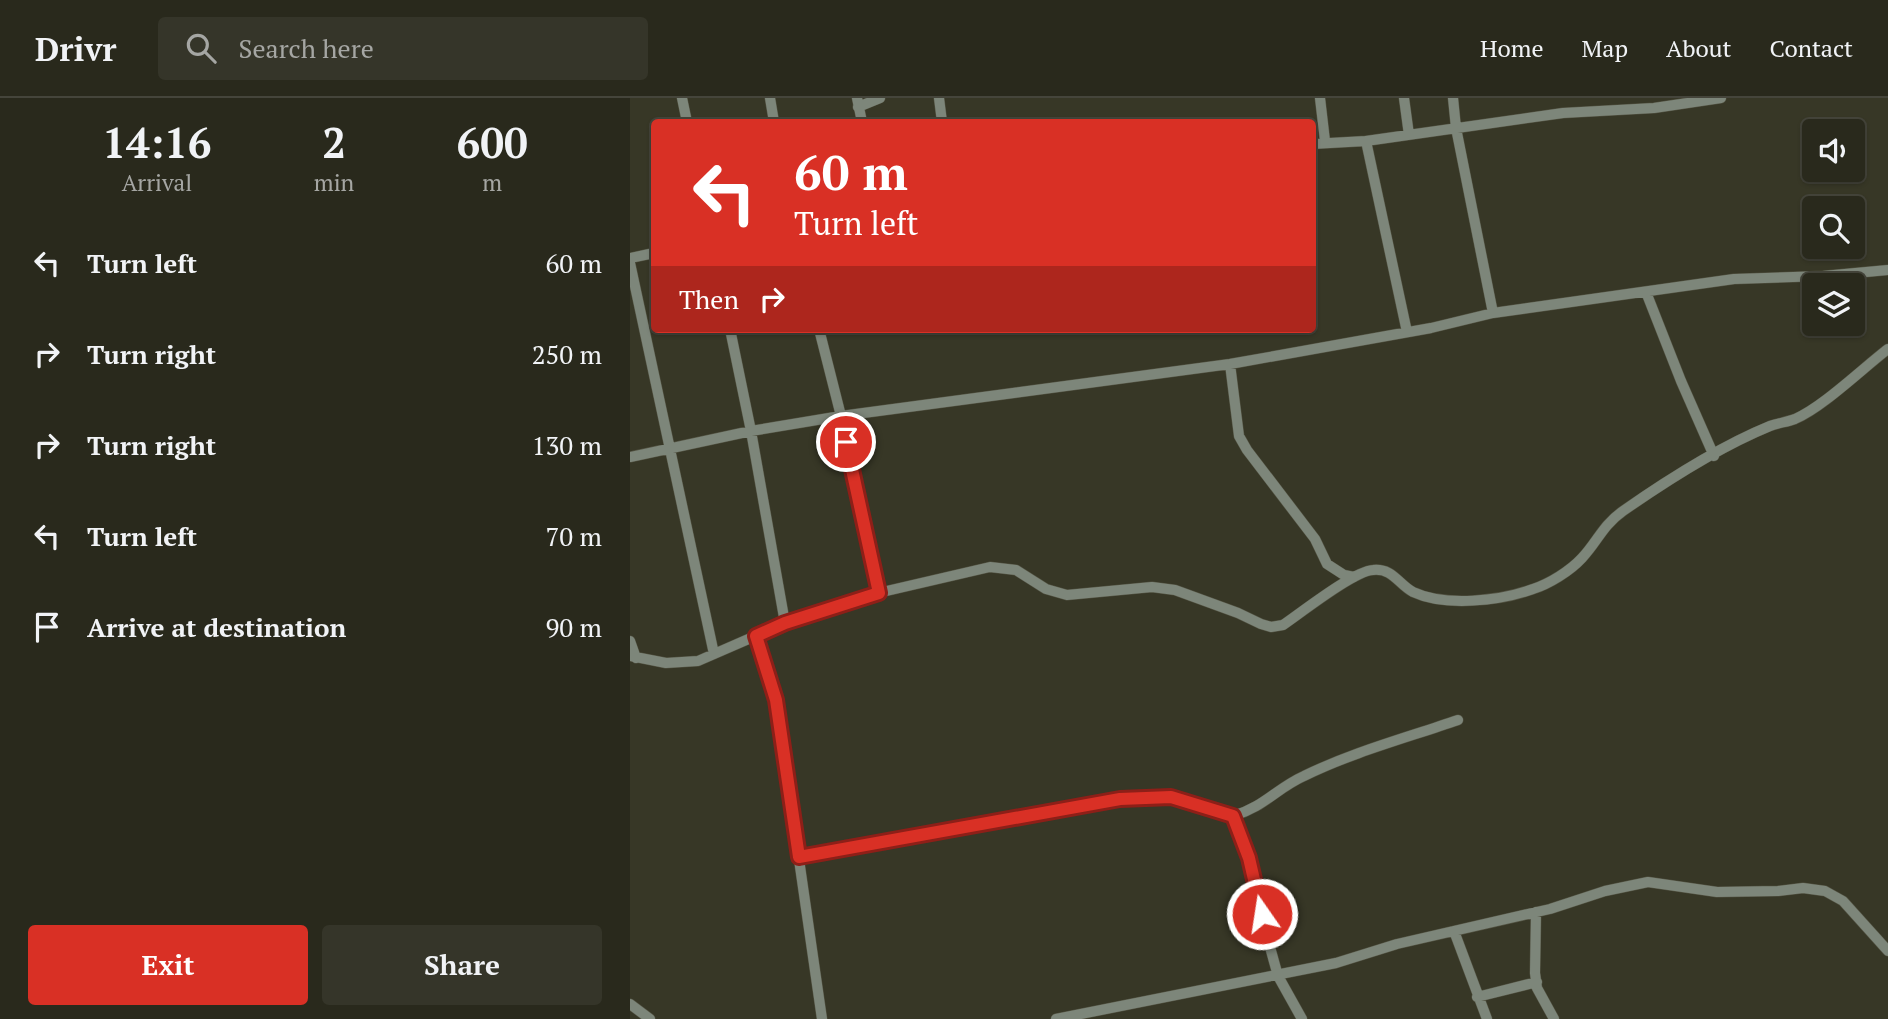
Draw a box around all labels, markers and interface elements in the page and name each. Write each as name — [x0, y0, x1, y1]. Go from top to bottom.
search box — [158, 17, 648, 80]
text: Drivr — [35, 27, 116, 70]
icon: search — [182, 29, 220, 67]
text: Search here — [238, 31, 374, 65]
text: Home — [1480, 32, 1544, 64]
text: Map — [1582, 32, 1628, 64]
text: About — [1666, 32, 1732, 64]
text: Contact — [1770, 32, 1853, 64]
text: 14:16 — [102, 114, 212, 170]
text: 2 — [322, 114, 346, 170]
text: 600 — [457, 114, 528, 170]
map controls — [1802, 119, 1865, 336]
button: sound — [1802, 119, 1865, 182]
text: 60 m — [794, 139, 908, 204]
icon: left — [679, 147, 770, 238]
text: Arrival — [122, 167, 192, 198]
text: min — [314, 167, 354, 198]
text: m — [482, 167, 502, 198]
button: search — [1802, 196, 1865, 259]
text: Turn left — [794, 202, 918, 244]
icon: left — [28, 244, 66, 282]
text: Turn left — [87, 246, 197, 280]
text: 60 m — [546, 246, 602, 280]
button: layers — [1802, 273, 1865, 336]
icon: right — [753, 280, 791, 318]
text: Then — [679, 282, 739, 316]
icon: right — [28, 335, 66, 373]
text: Turn right — [87, 337, 216, 371]
text: 250 m — [532, 337, 602, 371]
pin — [816, 412, 876, 472]
icon: arrive — [827, 423, 865, 461]
icon: right — [28, 426, 66, 464]
text: Turn right — [87, 428, 216, 462]
text: 130 m — [532, 428, 602, 462]
icon: left — [28, 517, 66, 555]
text: Turn left — [87, 519, 197, 553]
text: 70 m — [546, 519, 602, 553]
icon: arrive — [28, 608, 66, 646]
text: Arrive at destination — [87, 610, 346, 644]
text: 90 m — [546, 610, 602, 644]
position arrow — [1225, 877, 1299, 951]
button: Exit — [28, 925, 308, 1005]
button: Share — [322, 925, 602, 1005]

